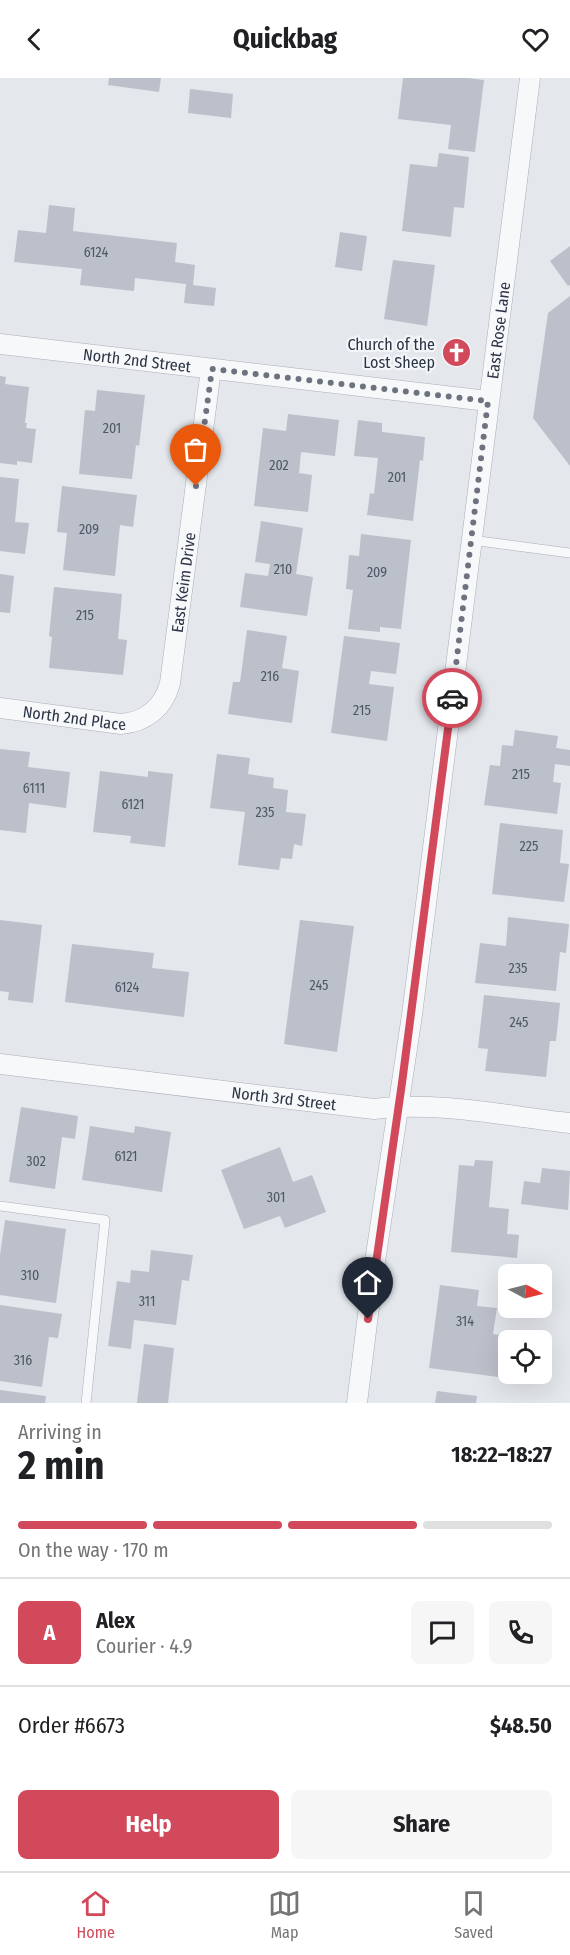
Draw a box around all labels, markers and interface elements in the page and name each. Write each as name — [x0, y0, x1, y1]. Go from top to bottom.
icon: back — [18, 23, 51, 56]
text: Quickbag — [233, 23, 337, 55]
icon: heart — [519, 23, 552, 56]
house number: 6124 — [84, 244, 108, 261]
street label: East Rose Lane — [483, 281, 514, 380]
place label: Church of the Lost Sheep — [347, 335, 435, 372]
church icon: Church of the Lost Sheep — [440, 337, 472, 369]
street label: North 2nd Street — [82, 344, 193, 376]
house number: 201 — [103, 420, 121, 437]
pin — [170, 424, 221, 486]
icon: bag — [179, 433, 212, 466]
house number: 202 — [269, 457, 289, 474]
house number: 201 — [388, 469, 406, 486]
house number: 209 — [79, 521, 99, 538]
street label: East Keim Drive — [167, 531, 199, 634]
house number: 210 — [274, 561, 292, 578]
house number: 209 — [367, 564, 387, 581]
house number: 215 — [76, 607, 94, 624]
house number: 216 — [261, 668, 279, 685]
courier — [422, 668, 482, 728]
icon: car — [436, 682, 469, 715]
street label: North 2nd Place — [22, 702, 127, 734]
house number: 215 — [353, 702, 371, 719]
house number: 215 — [512, 766, 530, 783]
house number: 6111 — [23, 780, 45, 797]
house number: 6121 — [121, 796, 145, 813]
house number: 235 — [256, 804, 274, 821]
house number: 225 — [520, 838, 538, 855]
house number: 235 — [509, 960, 527, 977]
house number: 245 — [310, 977, 328, 994]
house number: 6124 — [115, 979, 139, 996]
house number: 245 — [510, 1014, 528, 1031]
street label: North 3rd Street — [231, 1082, 338, 1114]
house number: 6121 — [114, 1148, 138, 1165]
house number: 302 — [26, 1153, 46, 1170]
house number: 301 — [267, 1189, 285, 1206]
pin — [342, 1257, 393, 1319]
north arrow — [498, 1264, 552, 1318]
map controls — [498, 1264, 552, 1384]
icon: home — [351, 1266, 384, 1299]
house number: 310 — [21, 1267, 39, 1284]
house number: 311 — [139, 1293, 155, 1310]
house number: 314 — [456, 1313, 474, 1330]
button: locate — [498, 1330, 552, 1384]
house number: 316 — [14, 1352, 32, 1369]
text: Arriving in — [18, 1420, 102, 1444]
text: 18:22–18:27 — [451, 1441, 552, 1468]
text: 2 min — [18, 1443, 104, 1489]
text: On the way · 170 m — [18, 1538, 169, 1562]
button: chat — [411, 1601, 474, 1664]
button: phone — [489, 1601, 552, 1664]
text: Alex — [96, 1607, 135, 1634]
text: A — [44, 1619, 55, 1646]
text: Courier · 4.9 — [96, 1634, 192, 1658]
text: Order #6673 — [18, 1712, 125, 1739]
text: $48.50 — [490, 1712, 552, 1739]
button: Help — [18, 1790, 279, 1859]
button: Share — [291, 1790, 552, 1859]
tab: Home — [77, 1887, 115, 1942]
tab: Map — [268, 1887, 301, 1942]
tab: Saved — [454, 1887, 493, 1942]

